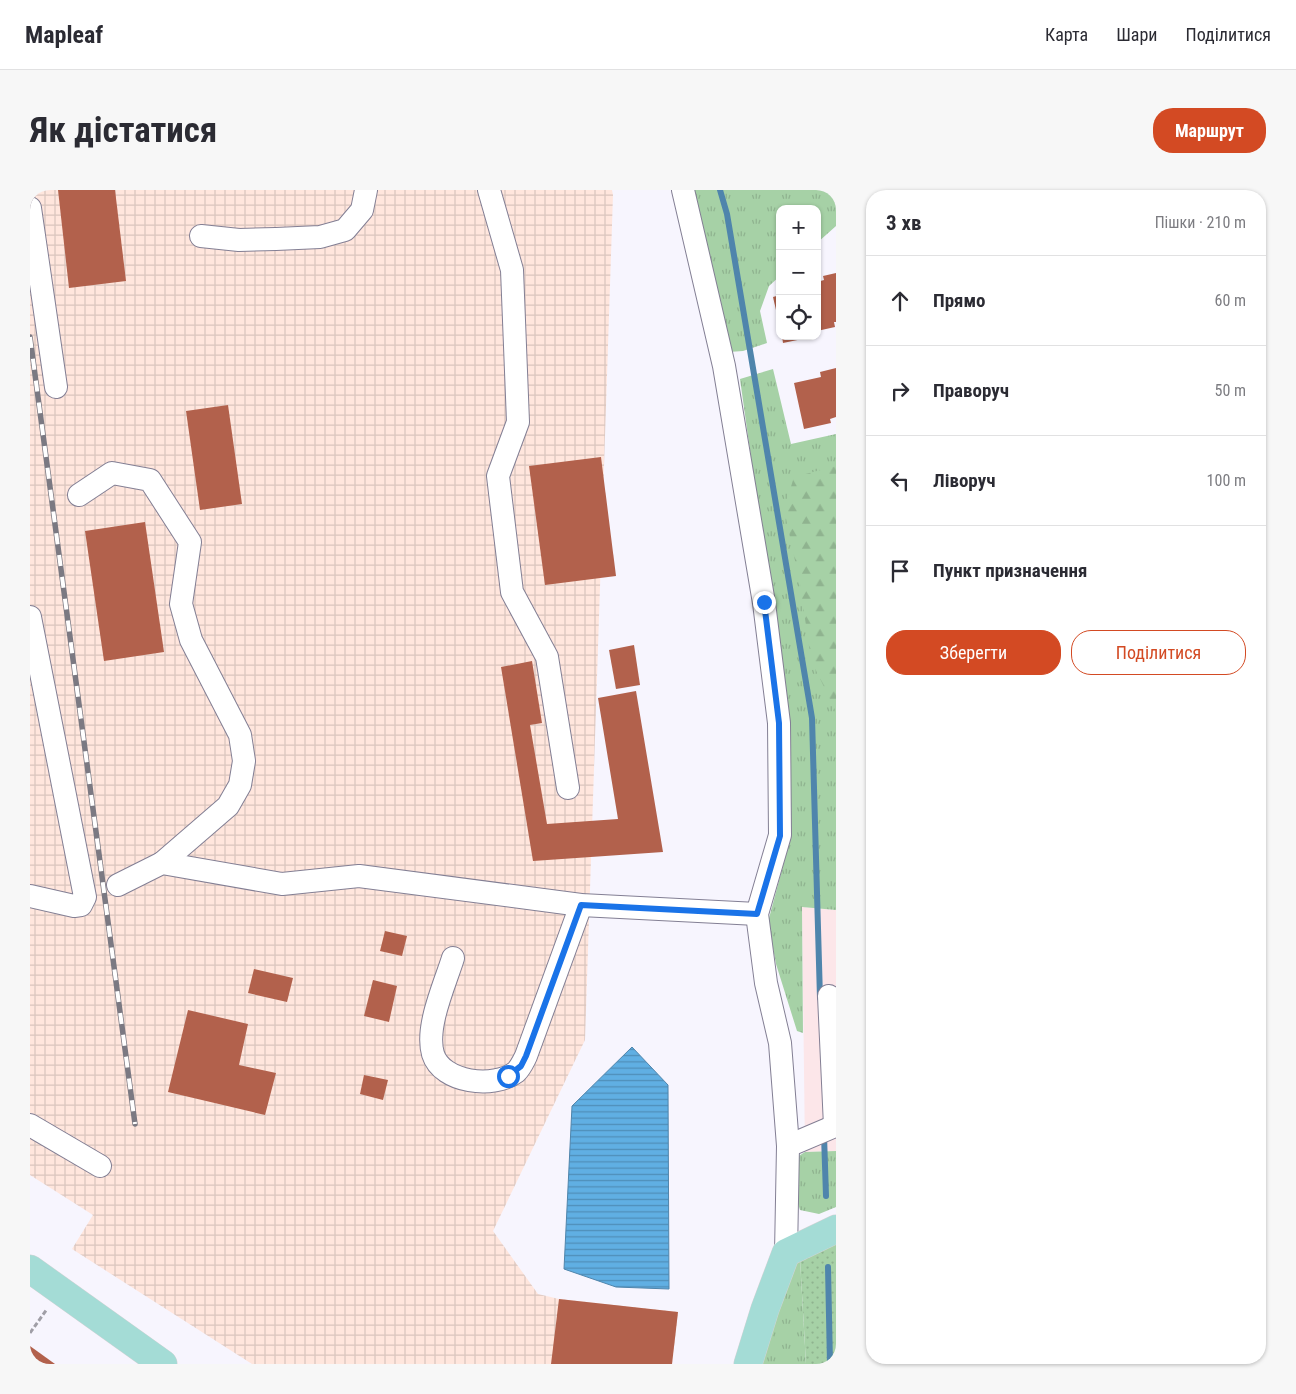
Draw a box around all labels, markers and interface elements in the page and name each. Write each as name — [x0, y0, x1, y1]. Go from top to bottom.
text: Mapleaf — [25, 21, 103, 49]
text: Карта — [1045, 24, 1088, 45]
text: Шари — [1116, 24, 1157, 45]
text: Поділитися — [1185, 24, 1271, 45]
button: Маршрут — [1153, 108, 1266, 153]
text: Як дістатися — [30, 110, 217, 151]
map controls — [776, 205, 821, 340]
button: + — [776, 205, 821, 250]
text: 3 хв — [886, 211, 921, 235]
text: Пішки · 210 m — [1155, 213, 1246, 232]
button: − — [776, 250, 821, 295]
icon: ahead — [886, 287, 914, 315]
text: Прямо — [933, 289, 986, 312]
text: 60 m — [1214, 291, 1246, 310]
button: locate — [776, 295, 821, 340]
icon: right — [886, 377, 914, 405]
text: Праворуч — [933, 379, 1009, 402]
text: 50 m — [1214, 381, 1246, 400]
icon: left — [886, 467, 914, 495]
text: Ліворуч — [933, 469, 995, 492]
text: 100 m — [1207, 471, 1246, 490]
icon: arrive — [886, 557, 914, 585]
text: Пункт призначення — [933, 559, 1087, 582]
route end — [753, 591, 776, 614]
button: Зберегти — [886, 630, 1061, 675]
button: Поділитися — [1071, 630, 1246, 675]
route start — [497, 1065, 520, 1088]

